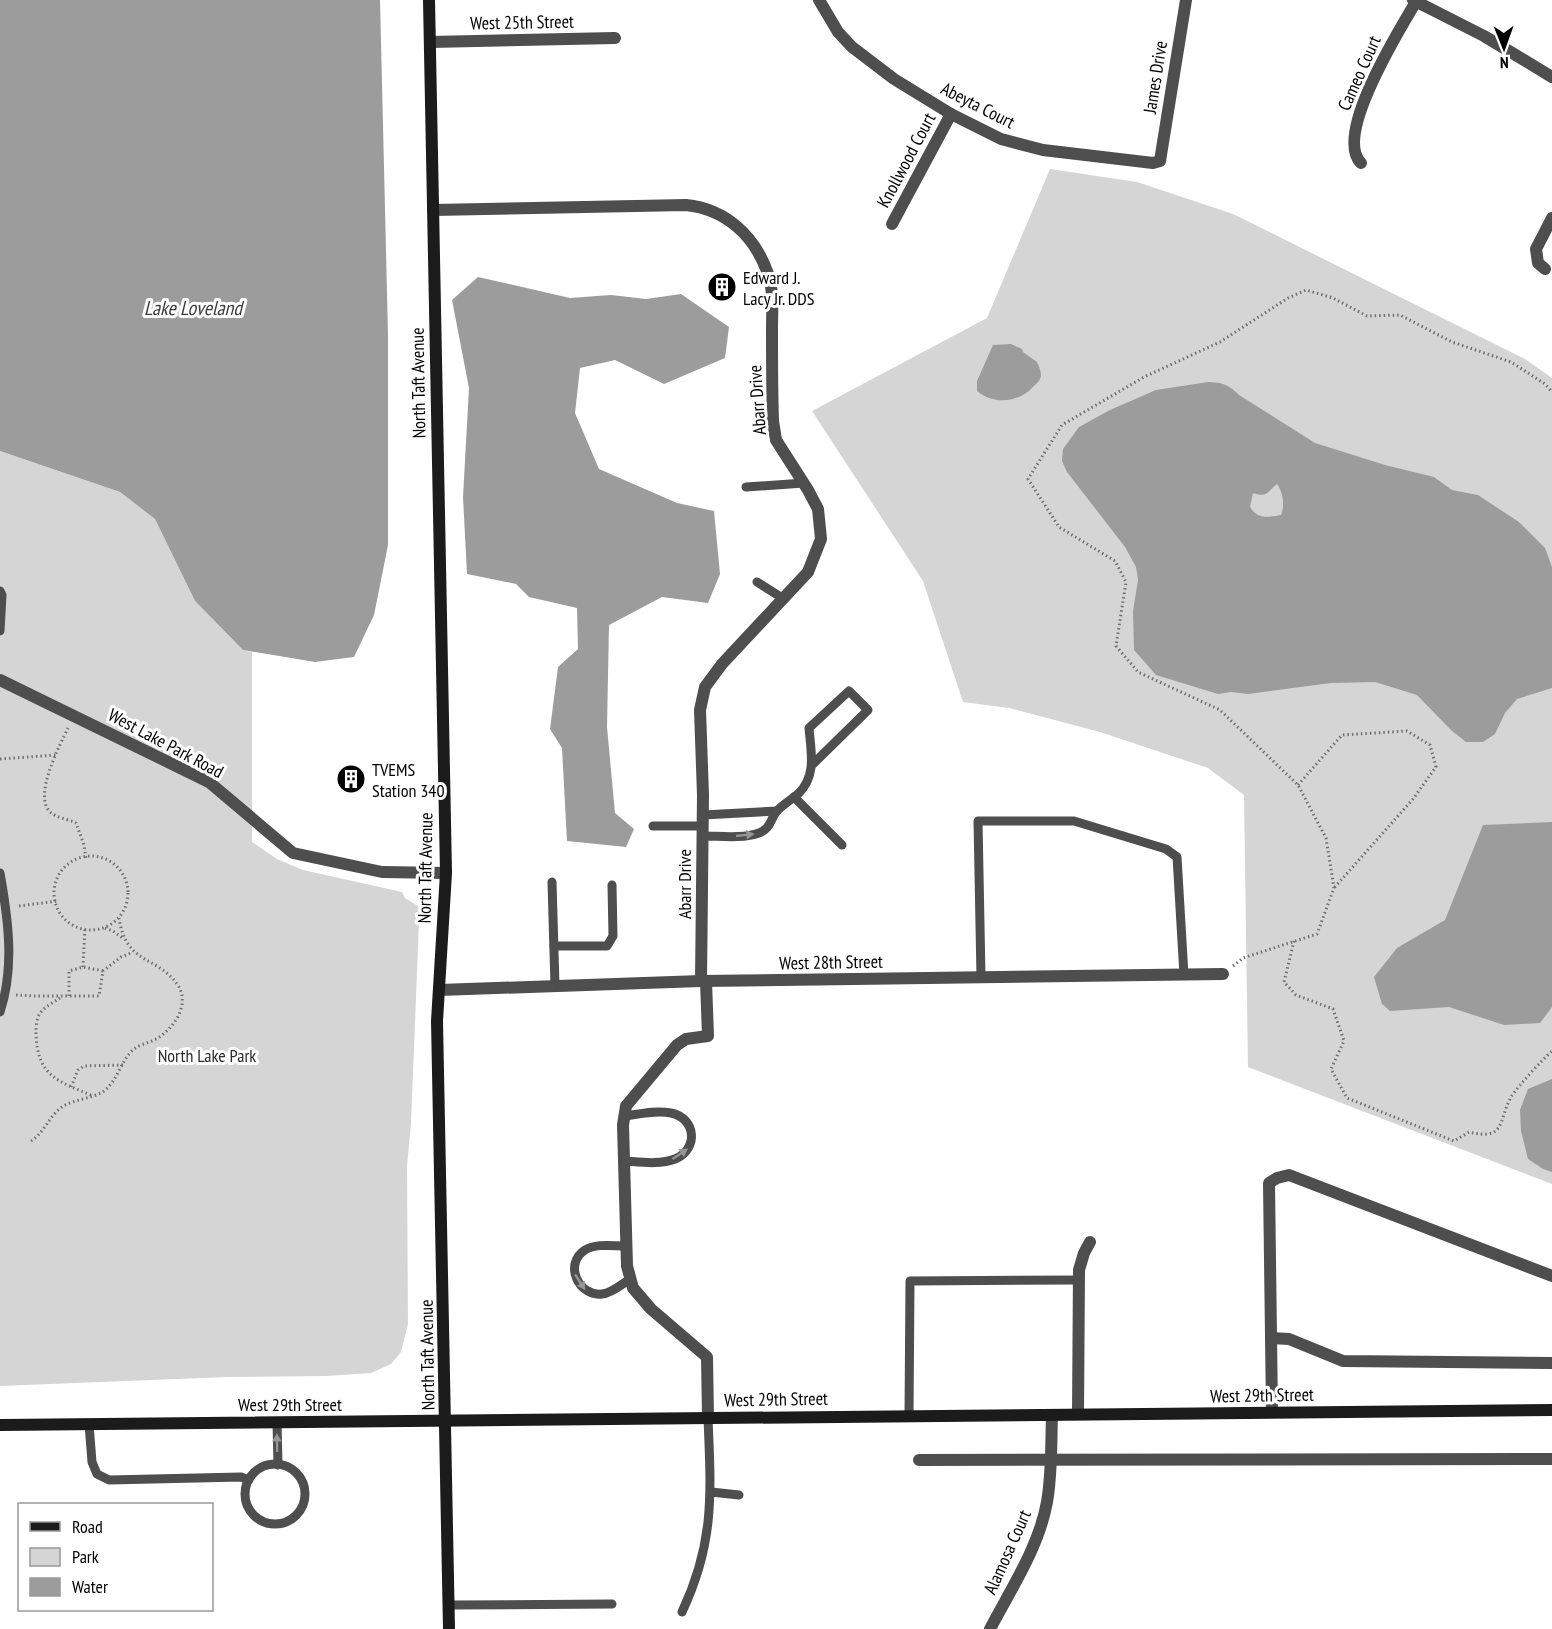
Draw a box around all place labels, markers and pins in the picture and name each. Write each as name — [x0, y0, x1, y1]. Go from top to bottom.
place label: Edward J. Lacy Jr. DDS — [743, 266, 815, 310]
building icon: Edward J. Lacy Jr. DDS — [706, 271, 738, 303]
place label: TVEMS Station 340 — [372, 758, 445, 802]
building icon: TVEMS Station 340 — [335, 763, 367, 795]

